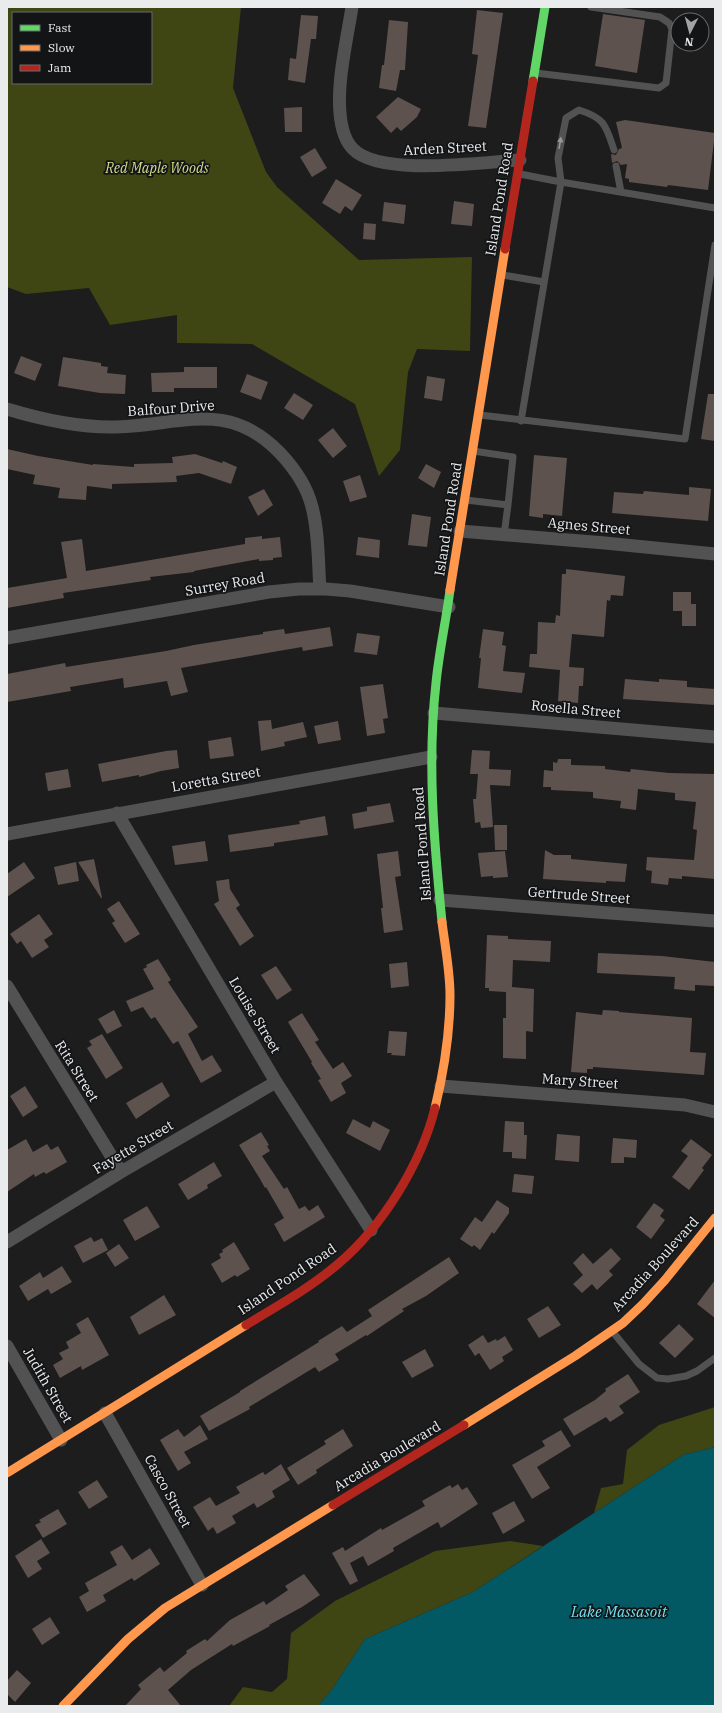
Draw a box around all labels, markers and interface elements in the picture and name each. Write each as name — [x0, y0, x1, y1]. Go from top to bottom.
legend — [12, 12, 152, 84]
north arrow — [670, 12, 710, 52]
text: Fast — [48, 20, 72, 35]
text: N — [684, 34, 694, 49]
text: Slow — [48, 40, 75, 55]
text: Jam — [48, 60, 72, 75]
street label: Arden Street — [403, 137, 487, 159]
one-way arrow — [558, 137, 564, 149]
street label: Island Pond Road — [481, 140, 517, 257]
park label: Red Maple Woods — [104, 159, 209, 177]
street label: Balfour Drive — [127, 396, 215, 420]
street label: Island Pond Road — [430, 460, 466, 577]
street label: Agnes Street — [547, 513, 631, 539]
street label: Surrey Road — [184, 568, 267, 600]
street label: Rosella Street — [530, 696, 622, 722]
street label: Loretta Street — [170, 762, 262, 796]
street label: Island Pond Road — [409, 786, 435, 902]
street label: Gertrude Street — [527, 882, 631, 908]
street label: Louise Street — [225, 973, 285, 1057]
street label: Rita Street — [51, 1037, 103, 1105]
street label: Mary Street — [541, 1069, 619, 1093]
street label: Fayette Street — [90, 1116, 176, 1178]
street label: Arcadia Boulevard — [608, 1212, 703, 1315]
street label: Island Pond Road — [234, 1239, 340, 1319]
street label: Judith Street — [19, 1344, 77, 1426]
street label: Arcadia Boulevard — [330, 1417, 444, 1495]
street label: Casco Street — [140, 1451, 196, 1531]
water label: Lake Massasoit — [570, 1602, 668, 1621]

